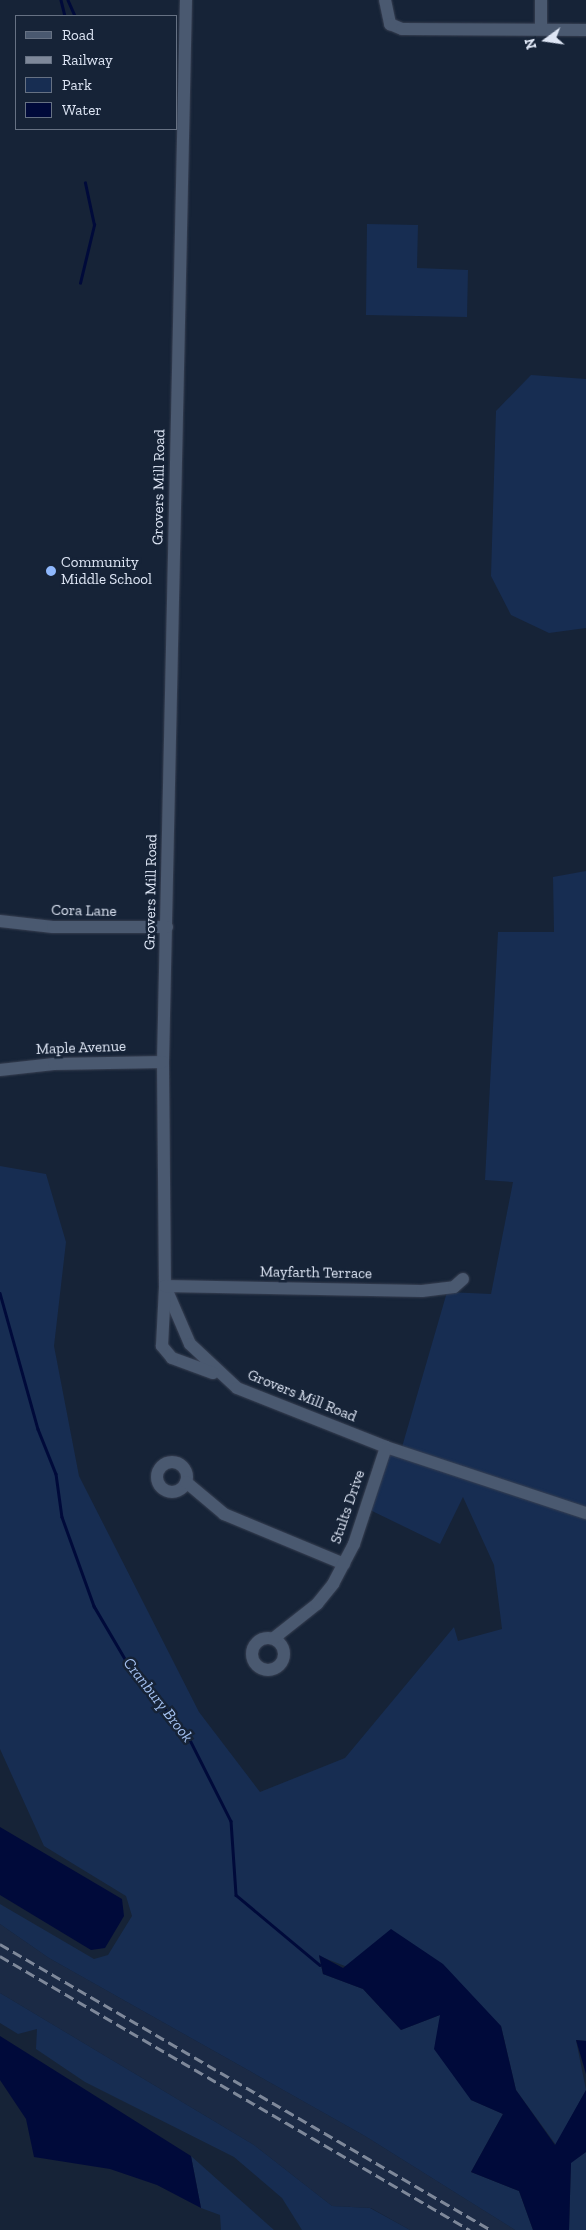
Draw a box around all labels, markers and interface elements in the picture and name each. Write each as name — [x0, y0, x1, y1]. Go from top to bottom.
legend — [15, 15, 178, 130]
north arrow — [521, 15, 571, 65]
text: Road — [62, 26, 94, 44]
text: N — [521, 37, 540, 51]
text: Railway — [62, 51, 113, 69]
text: Park — [62, 76, 92, 94]
text: Water — [62, 101, 102, 119]
street label: Grovers Mill Road — [149, 429, 169, 545]
place label: Community Middle School — [61, 553, 152, 588]
marker: Community Middle School — [45, 565, 57, 577]
street label: Grovers Mill Road — [141, 834, 161, 950]
street label: Cora Lane — [51, 901, 117, 921]
street label: Maple Avenue — [35, 1037, 127, 1059]
street label: Mayfarth Terrace — [260, 1263, 372, 1283]
street label: Grovers Mill Road — [245, 1366, 359, 1426]
street label: Stults Drive — [327, 1468, 369, 1546]
water label: Cranbury Brook — [119, 1654, 197, 1746]

